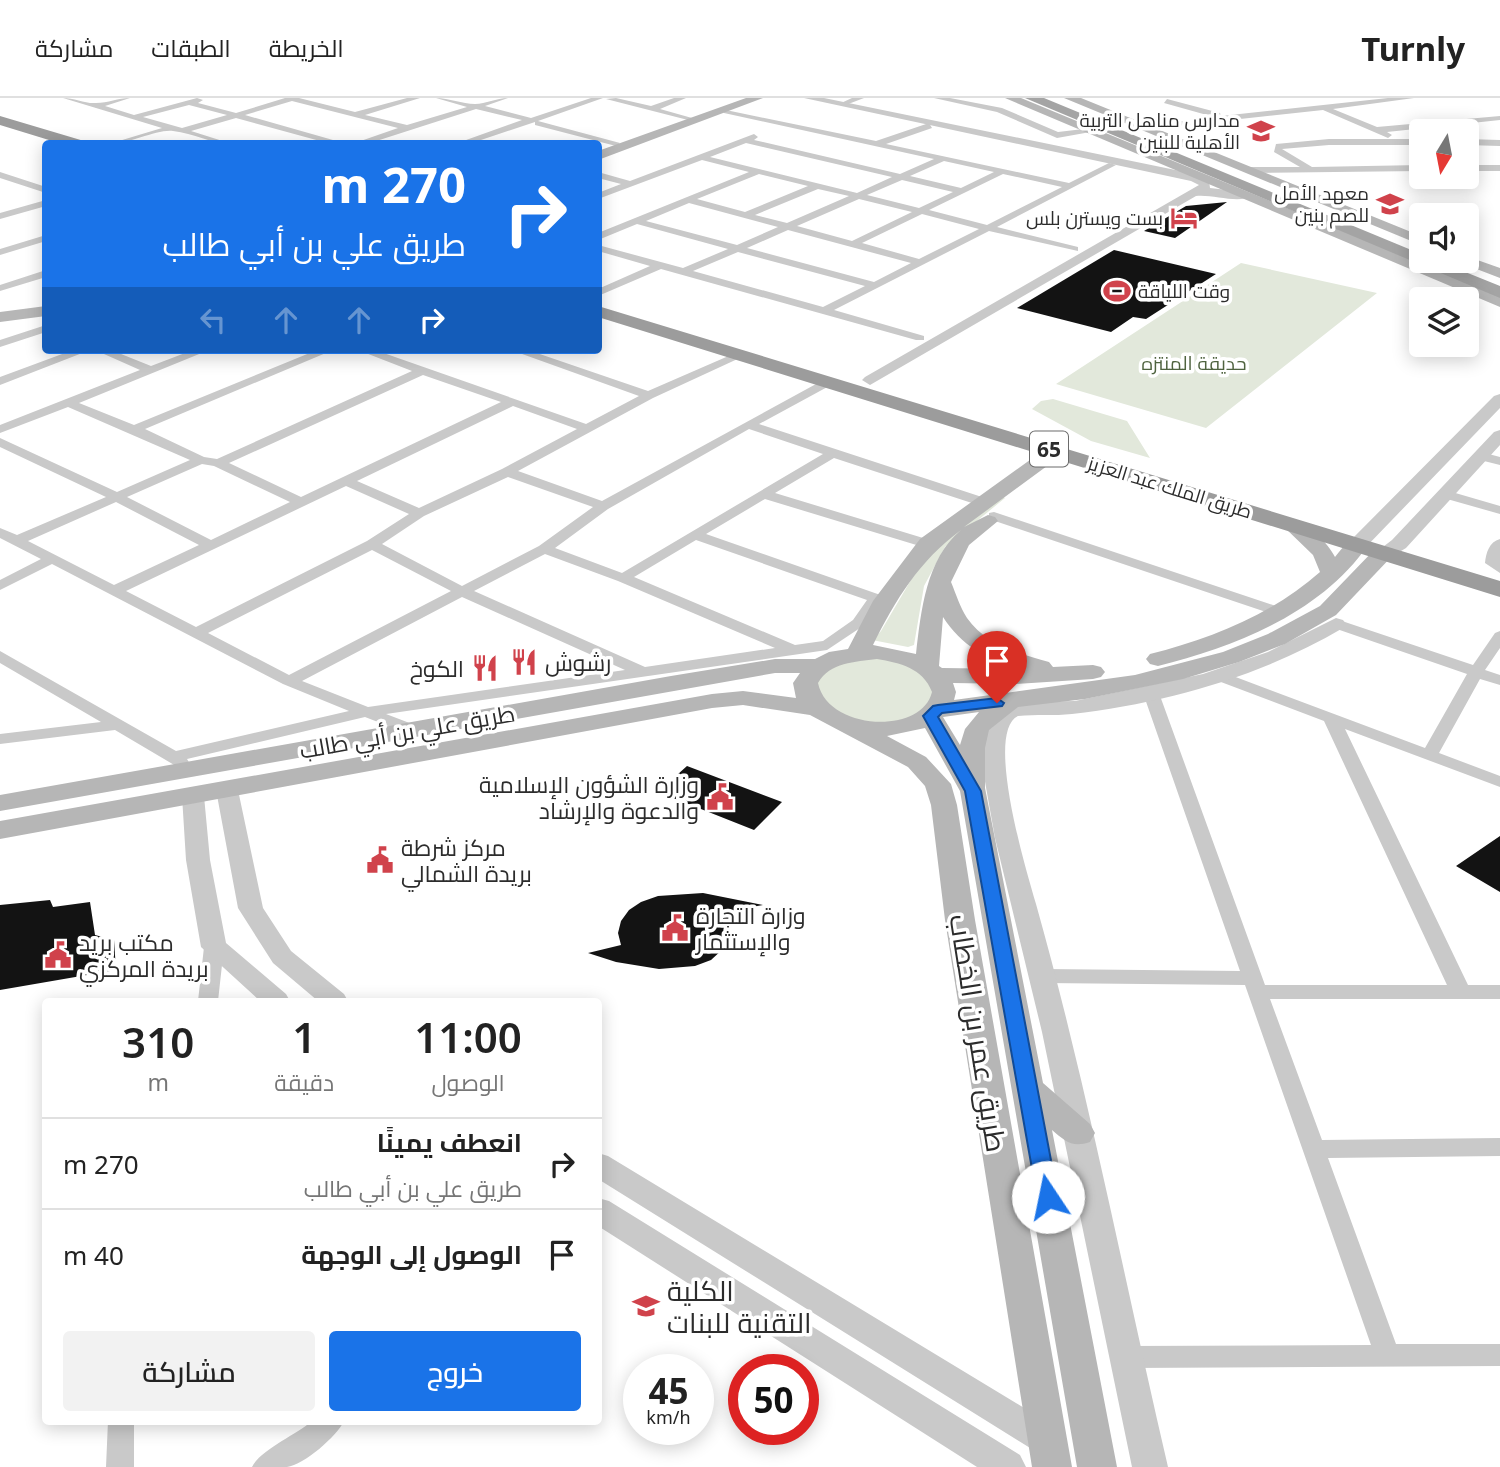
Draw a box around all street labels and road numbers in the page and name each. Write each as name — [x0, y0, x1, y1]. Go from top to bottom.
road number: 65 — [1030, 432, 1068, 466]
street label: طريق الملك عبد العزيز — [1084, 449, 1255, 524]
street label: طريق علي بن أبي طالب — [297, 696, 518, 769]
street label: طريق عمر بن الخطاب — [941, 911, 1017, 1155]

